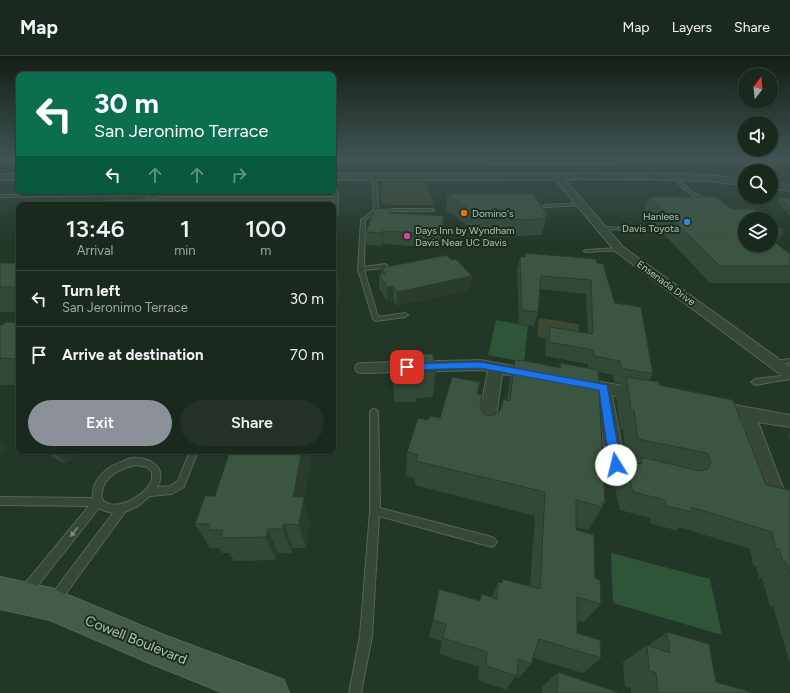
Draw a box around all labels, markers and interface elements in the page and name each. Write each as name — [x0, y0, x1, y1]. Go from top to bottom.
text: Map — [20, 16, 58, 39]
text: Map — [622, 19, 650, 36]
text: Layers — [672, 19, 712, 36]
text: Share — [734, 19, 770, 36]
north arrow — [738, 68, 778, 108]
map controls — [738, 68, 778, 252]
text: 30 m — [94, 86, 159, 120]
icon: left — [28, 88, 80, 140]
button: sound — [738, 116, 778, 156]
text: San Jeronimo Terrace — [94, 120, 268, 142]
icon: left — [102, 164, 124, 186]
icon: ahead — [144, 164, 166, 186]
icon: ahead — [186, 164, 208, 186]
icon: right — [228, 164, 250, 186]
button: search — [738, 164, 778, 204]
place label: Domino's — [472, 207, 514, 220]
marker: Domino's — [459, 208, 469, 218]
place label: Hanlees Davis Toyota — [622, 210, 679, 235]
button: layers — [738, 212, 778, 252]
text: 13:46 — [66, 214, 125, 243]
text: 1 — [180, 214, 190, 243]
text: 100 — [245, 214, 286, 243]
marker: Hanlees Davis Toyota — [682, 217, 692, 227]
place label: Days Inn by Wyndham Davis Near UC Davis — [415, 224, 515, 249]
marker: Days Inn by Wyndham Davis Near UC Davis — [402, 231, 412, 241]
text: Arrival — [77, 243, 113, 258]
text: min — [174, 243, 196, 258]
text: m — [260, 243, 271, 258]
street label: Ensenada Drive — [634, 258, 698, 309]
text: Turn left — [62, 282, 120, 300]
icon: left — [28, 288, 50, 310]
text: 30 m — [290, 290, 324, 308]
text: San Jeronimo Terrace — [62, 300, 188, 315]
icon: arrive — [28, 344, 50, 366]
text: Arrive at destination — [62, 346, 203, 364]
text: 70 m — [290, 346, 324, 364]
pin — [390, 350, 424, 384]
icon: arrive — [396, 356, 418, 378]
button: Exit — [28, 400, 172, 446]
button: Share — [180, 400, 324, 446]
position arrow — [595, 444, 637, 486]
one-way arrow — [69, 527, 78, 538]
street label: Cowell Boulevard — [83, 612, 189, 668]

